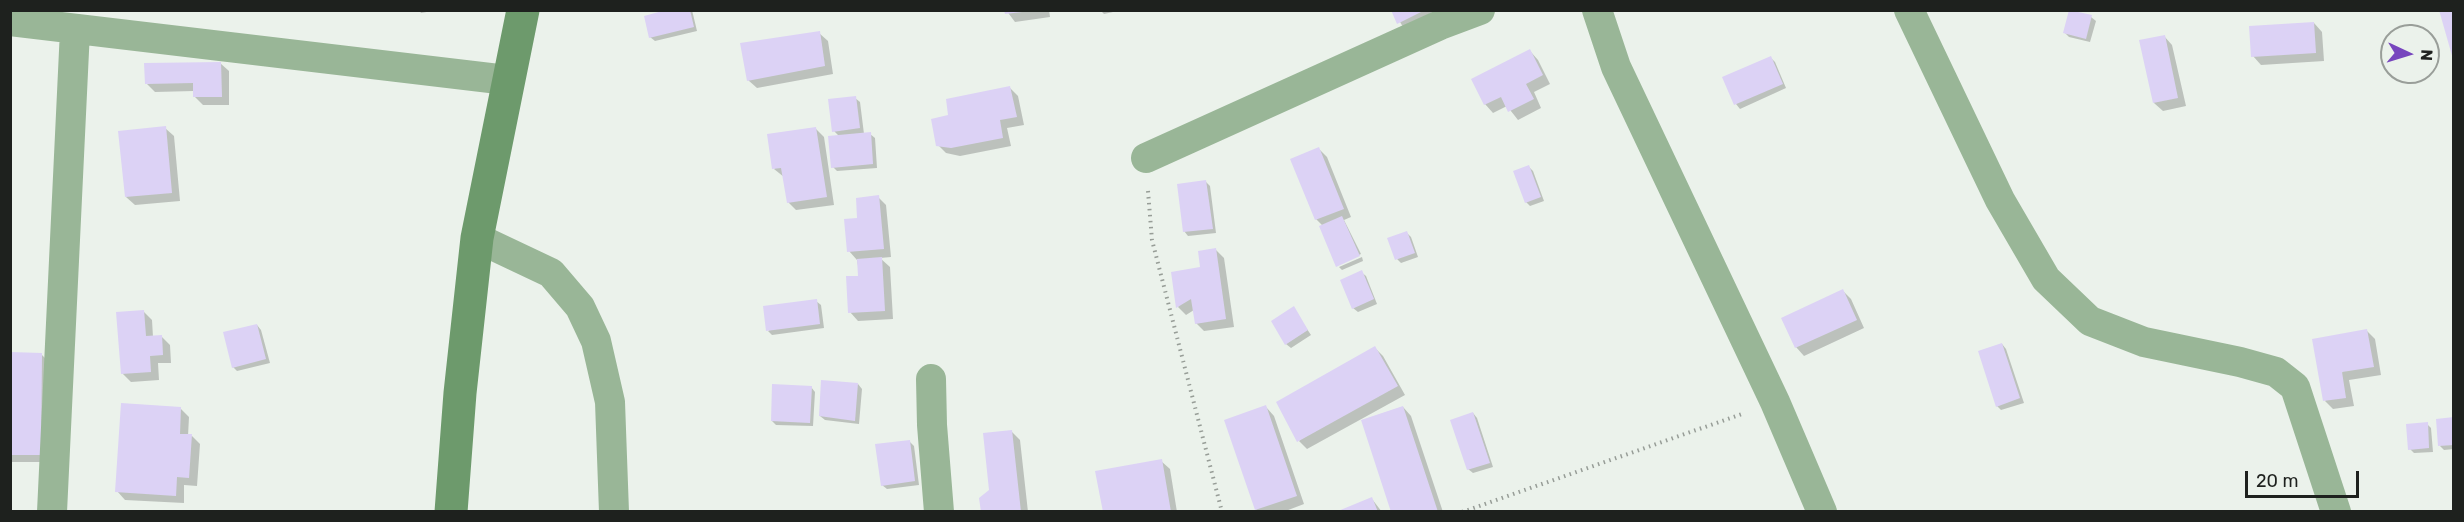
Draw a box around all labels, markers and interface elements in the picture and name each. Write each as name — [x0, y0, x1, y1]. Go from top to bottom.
north arrow — [2380, 24, 2440, 84]
text: N — [2417, 49, 2436, 62]
scale bar — [2248, 459, 2362, 497]
text: 20 m — [2256, 470, 2298, 492]

